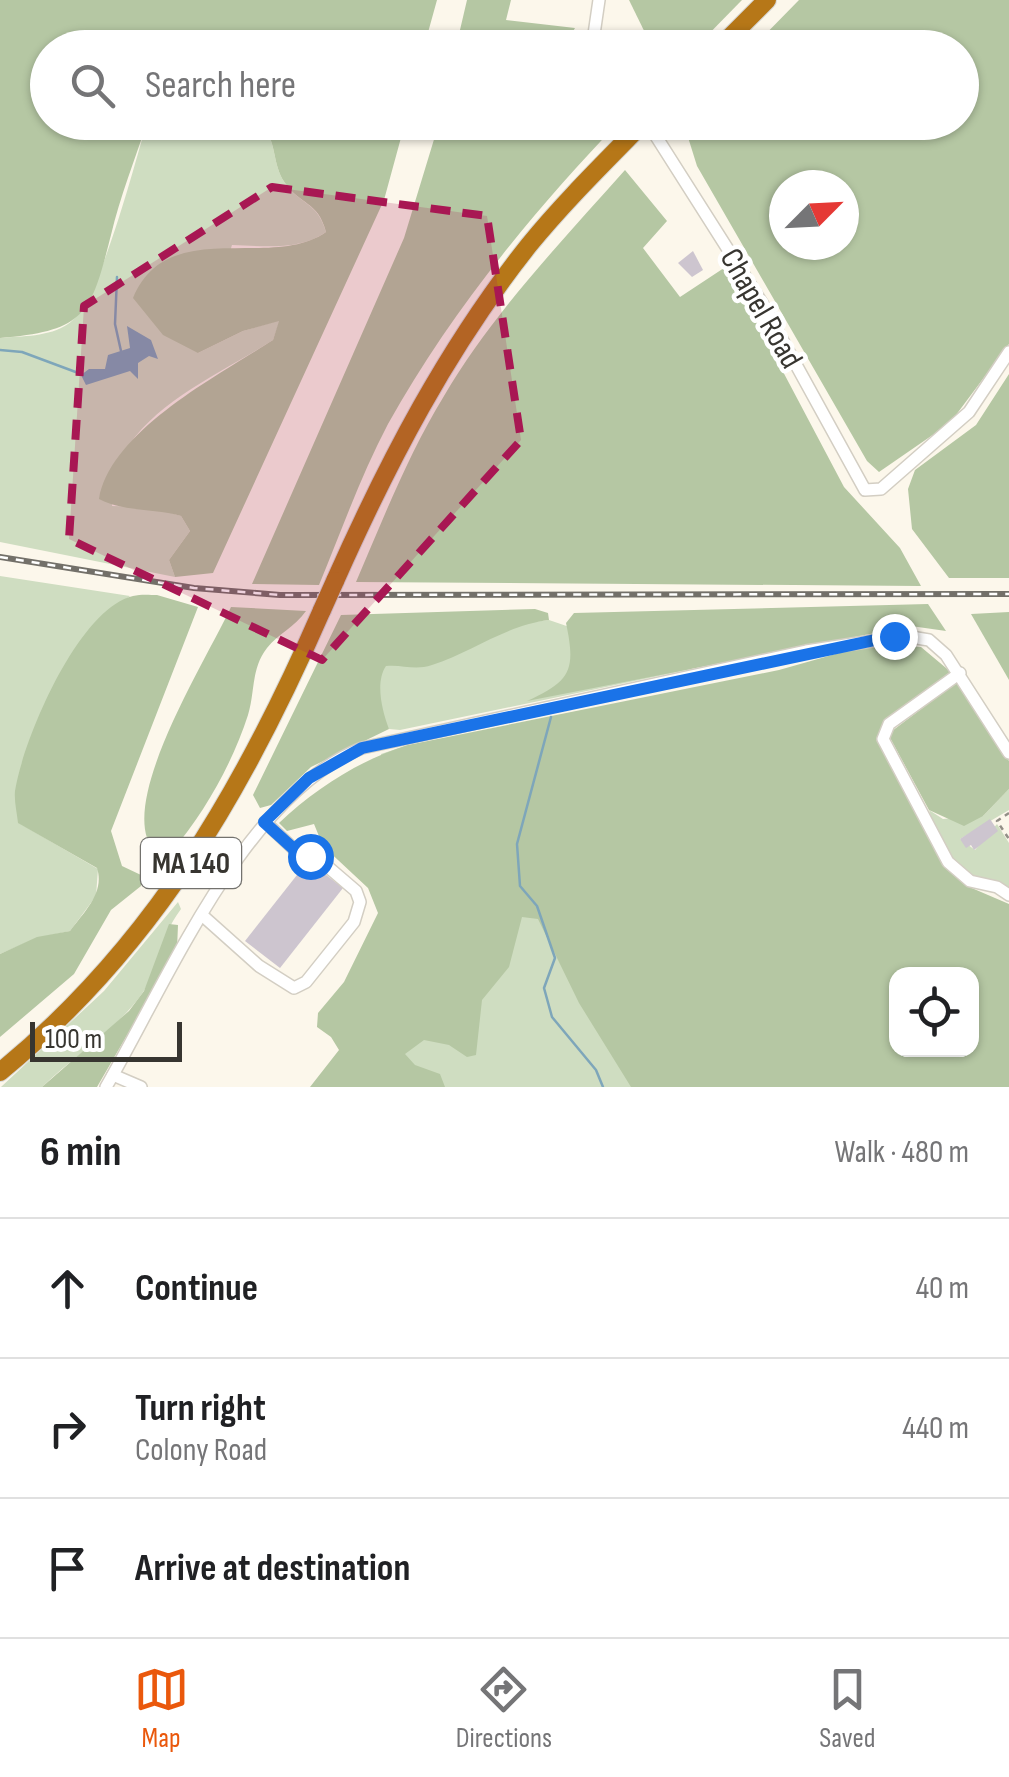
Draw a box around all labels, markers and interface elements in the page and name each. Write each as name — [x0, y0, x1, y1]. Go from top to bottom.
search box — [30, 30, 979, 140]
icon: search — [65, 58, 120, 113]
text: Search here — [145, 63, 296, 108]
north arrow — [769, 170, 859, 260]
street label: Chapel Road — [711, 242, 811, 376]
route end — [872, 614, 918, 660]
route start — [288, 834, 334, 880]
road number: MA 140 — [141, 838, 241, 888]
map controls — [889, 967, 979, 1057]
button: locate — [889, 967, 979, 1057]
scale bar — [30, 1017, 182, 1062]
text: 100 m — [45, 1023, 102, 1056]
text: 6 min — [40, 1127, 121, 1178]
text: Walk · 480 m — [835, 1133, 969, 1172]
icon: ahead — [40, 1261, 95, 1316]
text: Continue — [135, 1266, 258, 1311]
text: 40 m — [916, 1269, 969, 1308]
text: Turn right — [135, 1386, 266, 1431]
icon: right — [40, 1401, 95, 1456]
text: 440 m — [902, 1409, 969, 1448]
text: Colony Road — [135, 1431, 267, 1470]
icon: arrive — [40, 1541, 95, 1596]
text: Arrive at destination — [135, 1546, 410, 1591]
tab: Map — [134, 1662, 189, 1755]
tab: Directions — [456, 1662, 552, 1755]
tab: Saved — [819, 1662, 875, 1755]

